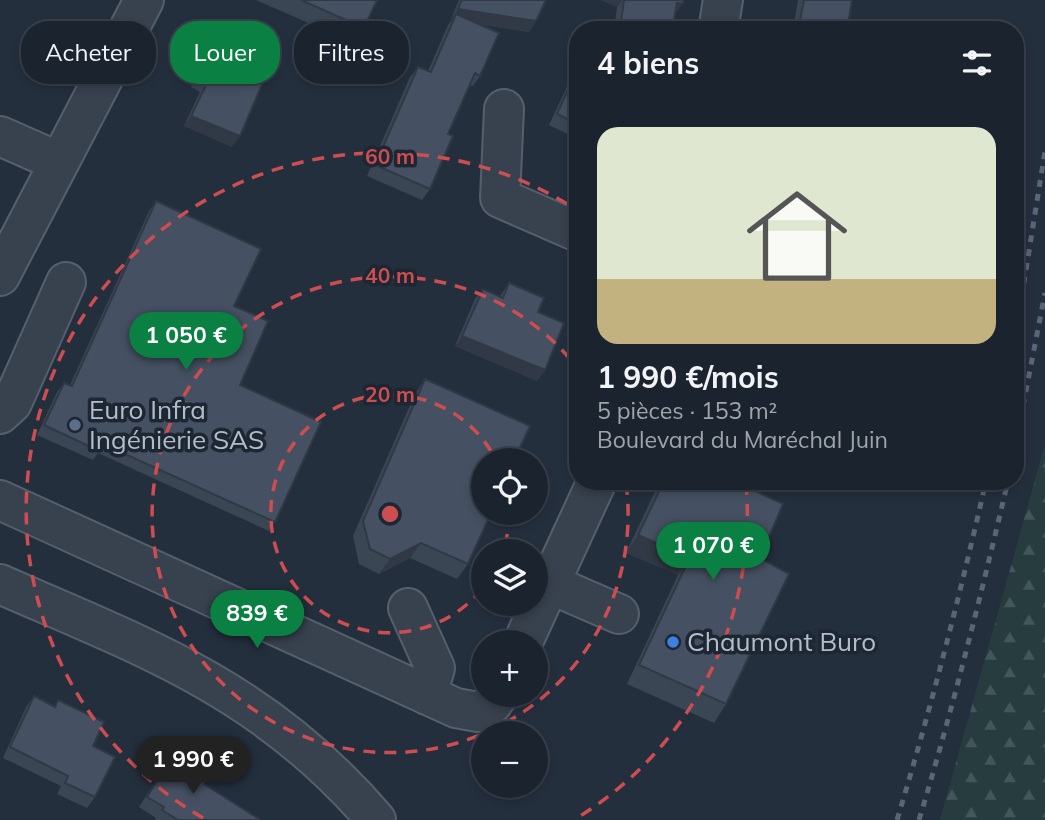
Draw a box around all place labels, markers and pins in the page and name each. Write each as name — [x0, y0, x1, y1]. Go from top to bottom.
pin: 1 050 € — [121, 312, 251, 372]
place label: Euro Infra Ingénierie SAS — [89, 393, 264, 456]
marker: Euro Infra Ingénierie SAS — [67, 417, 83, 433]
centre of rings — [378, 502, 402, 526]
pin: 1 070 € — [648, 522, 778, 582]
pin: 839 € — [208, 590, 306, 650]
place label: Chaumont Buro — [687, 625, 876, 658]
marker: Chaumont Buro — [665, 634, 681, 650]
pin: 1 990 € — [128, 736, 258, 796]

